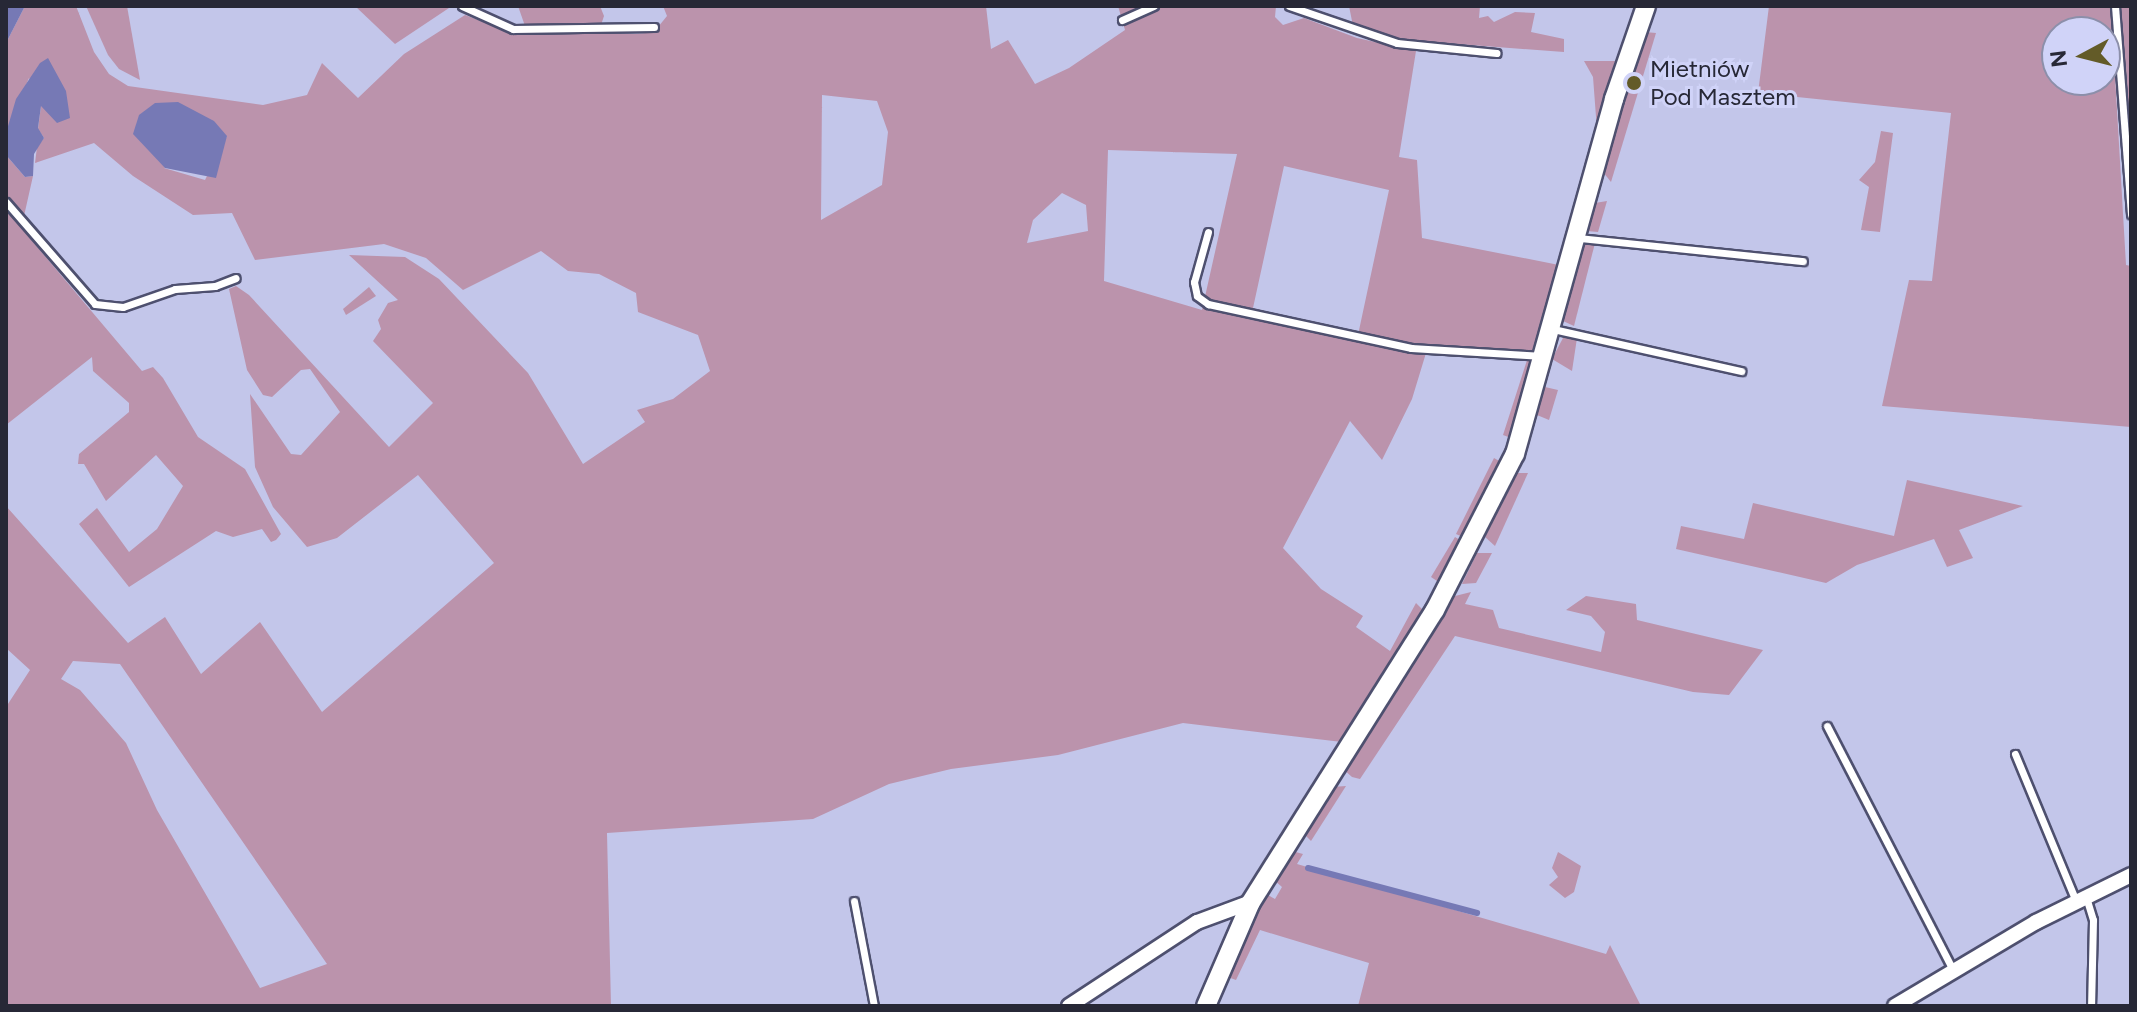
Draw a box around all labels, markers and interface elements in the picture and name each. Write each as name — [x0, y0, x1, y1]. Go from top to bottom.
north arrow — [2041, 16, 2121, 96]
text: N — [2044, 49, 2073, 69]
place label: Mietniów Pod Masztem — [1650, 55, 1796, 111]
marker: Mietniów Pod Masztem — [1625, 74, 1643, 92]

